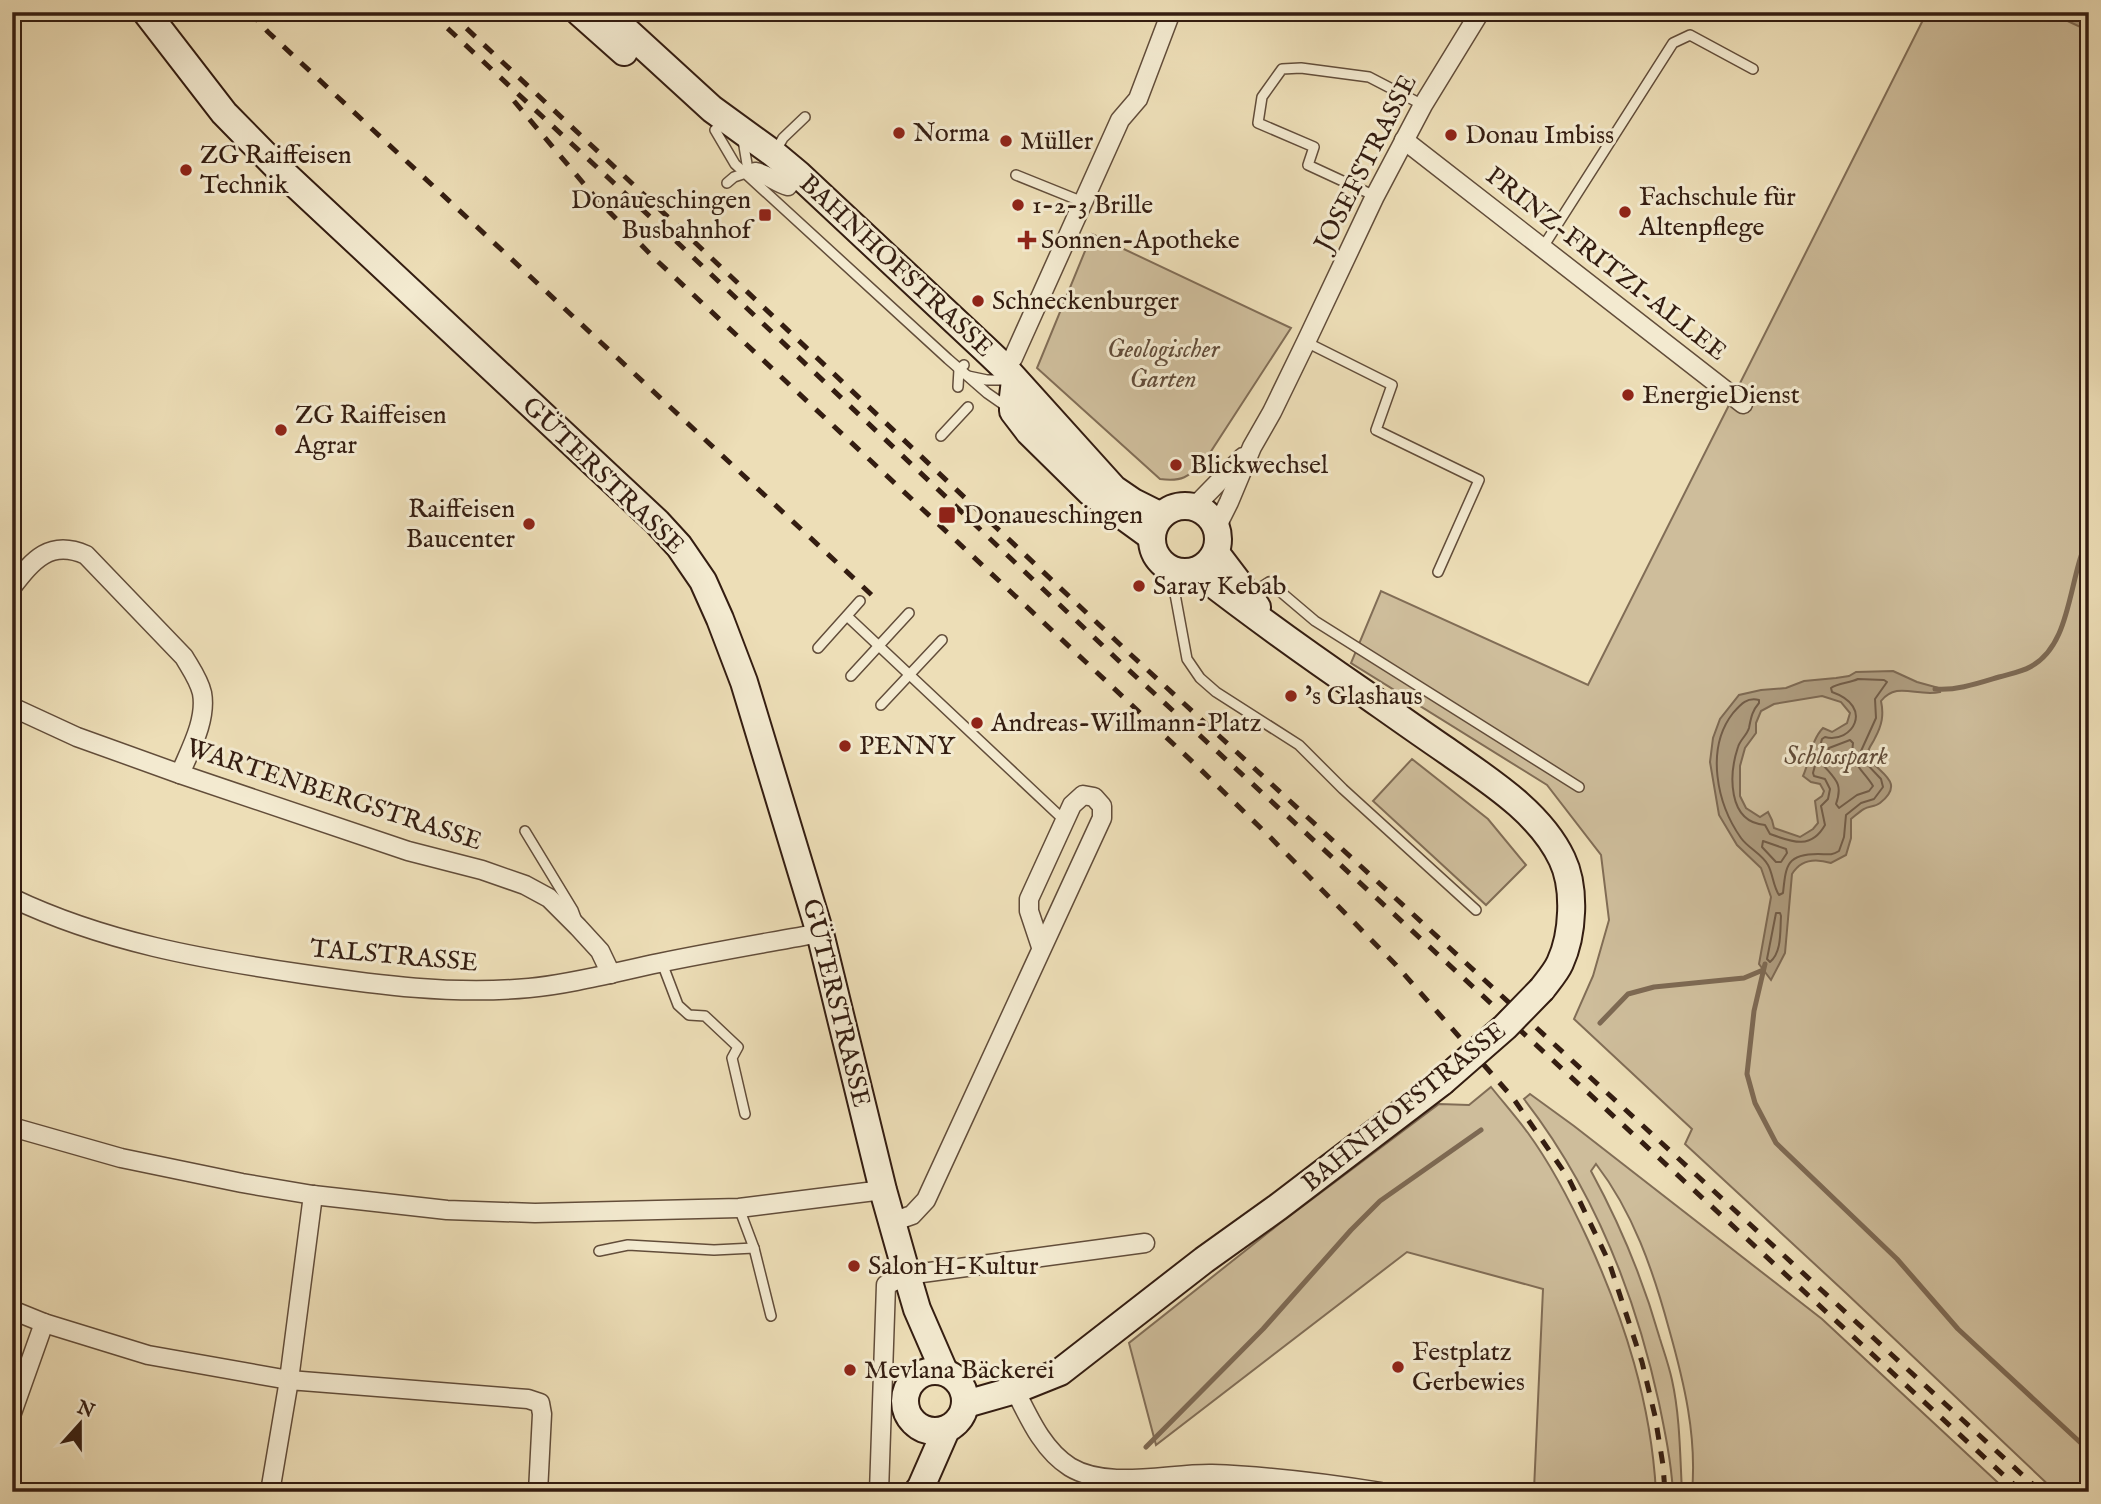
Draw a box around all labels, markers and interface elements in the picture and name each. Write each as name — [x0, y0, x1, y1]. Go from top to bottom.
street label: JOSEFSTRASSE — [1306, 69, 1425, 260]
place label: Norma — [913, 117, 990, 150]
place label: Donau Imbiss — [1465, 119, 1614, 152]
marker: Norma — [891, 125, 907, 141]
place label: Müller — [1020, 125, 1094, 158]
marker: Donau Imbiss — [1443, 127, 1459, 143]
marker: Müller — [998, 133, 1014, 149]
place label: ZG Raiffeisen Technik — [200, 139, 352, 202]
street label: PRINZ-FRITZI-ALLEE — [1479, 160, 1733, 368]
marker: ZG Raiffeisen Technik — [178, 162, 194, 178]
street label: BAHNHOFSTRASSE — [792, 167, 1000, 365]
place label: Fachschule für Altenpflege — [1638, 181, 1796, 244]
place label: Donaueschingen Busbahnhof — [571, 184, 756, 247]
place label: 1-2-3 Brille — [1032, 189, 1153, 222]
marker: 1-2-3 Brille — [1010, 197, 1026, 213]
marker: Fachschule für Altenpflege — [1617, 204, 1633, 220]
marker: Donaueschingen Busbahnhof — [757, 207, 773, 223]
place label: Sonnen-Apotheke — [1041, 224, 1240, 257]
marker: Sonnen-Apotheke — [1019, 232, 1035, 248]
place label: Schneckenburger — [992, 285, 1180, 318]
marker: Schneckenburger — [970, 293, 986, 309]
park label: Geologischer Garten — [1107, 333, 1220, 396]
place label: EnergieDienst — [1642, 379, 1800, 412]
marker: EnergieDienst — [1620, 387, 1636, 403]
street label: GÜTERSTRASSE — [515, 390, 691, 562]
place label: ZG Raiffeisen Agrar — [294, 399, 447, 462]
marker: ZG Raiffeisen Agrar — [273, 422, 289, 438]
place label: Blickwechsel — [1190, 449, 1329, 482]
marker: Blickwechsel — [1168, 457, 1184, 473]
place label: Raiffeisen Baucenter — [406, 493, 515, 556]
place label: Donaueschingen — [963, 499, 1143, 532]
marker: Donaueschingen — [937, 505, 957, 525]
marker: Raiffeisen Baucenter — [521, 516, 537, 532]
place label: Saray Kebab — [1153, 570, 1286, 603]
marker: Saray Kebab — [1131, 578, 1147, 594]
place label: 's Glashaus — [1305, 680, 1423, 713]
marker: 's Glashaus — [1283, 688, 1299, 704]
place label: Andreas-Willmann-Platz — [990, 707, 1262, 740]
marker: Andreas-Willmann-Platz — [969, 715, 985, 731]
place label: PENNY — [859, 730, 956, 763]
street label: WARTENBERGSTRASSE — [182, 732, 486, 858]
marker: PENNY — [837, 738, 853, 754]
park label: Schlosspark — [1784, 740, 1888, 773]
street label: GÜTERSTRASSE — [794, 895, 878, 1111]
street label: TALSTRASSE — [309, 932, 479, 980]
street label: BAHNHOFSTRASSE — [1295, 1014, 1513, 1200]
place label: Salon H-Kultur — [868, 1250, 1039, 1283]
marker: Salon H-Kultur — [846, 1258, 862, 1274]
place label: Festplatz Gerbewies — [1412, 1336, 1525, 1399]
place label: Mevlana Bäckerei — [864, 1354, 1054, 1387]
marker: Festplatz Gerbewies — [1390, 1359, 1406, 1375]
marker: Mevlana Bäckerei — [842, 1362, 858, 1378]
north arrow — [46, 1388, 116, 1458]
text: N — [72, 1395, 98, 1424]

